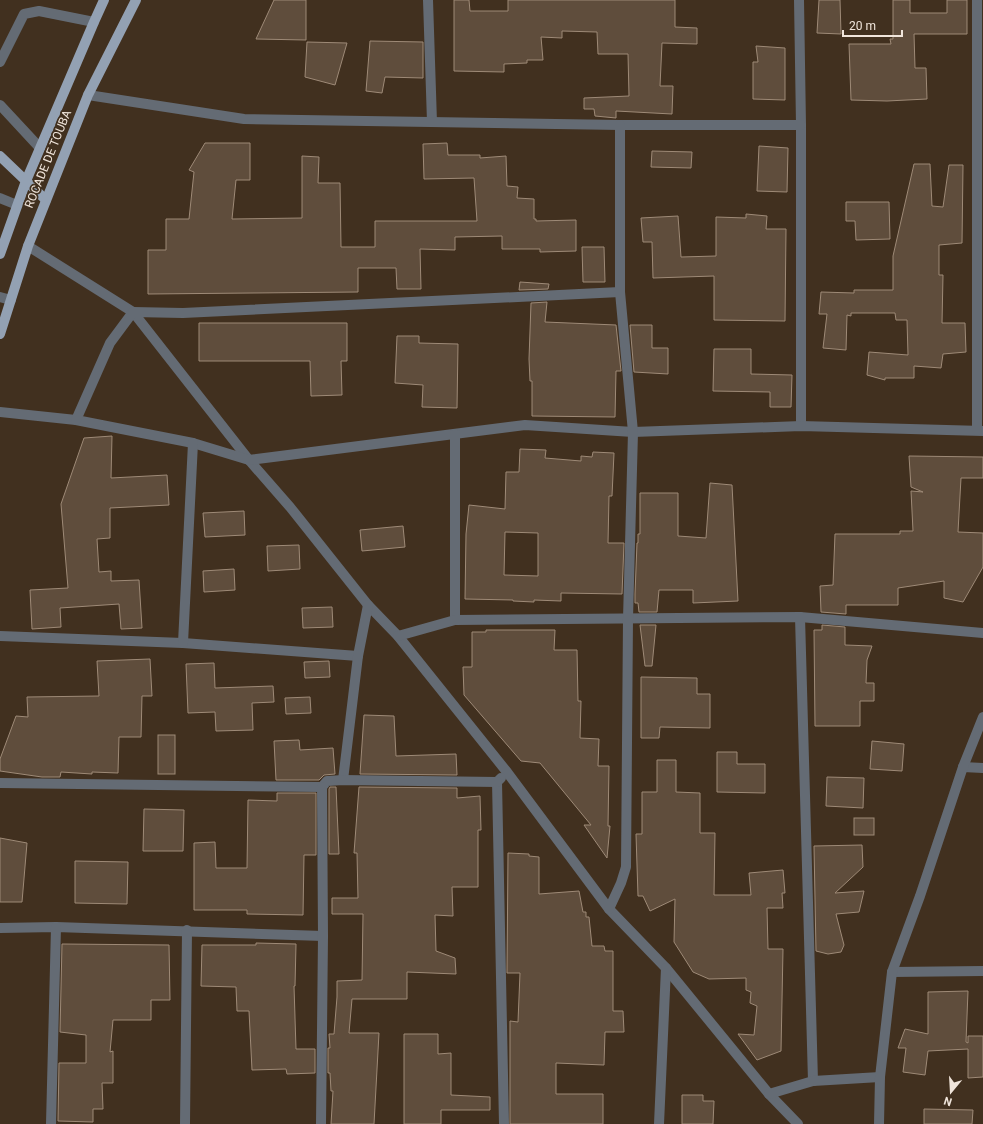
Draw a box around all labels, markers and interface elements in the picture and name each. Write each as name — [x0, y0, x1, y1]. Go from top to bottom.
scale bar — [843, 12, 902, 38]
text: 20 m — [849, 19, 876, 33]
street label: ROCADE DE TOUBA — [22, 108, 74, 210]
north arrow — [931, 1072, 971, 1112]
text: N — [942, 1094, 954, 1108]

